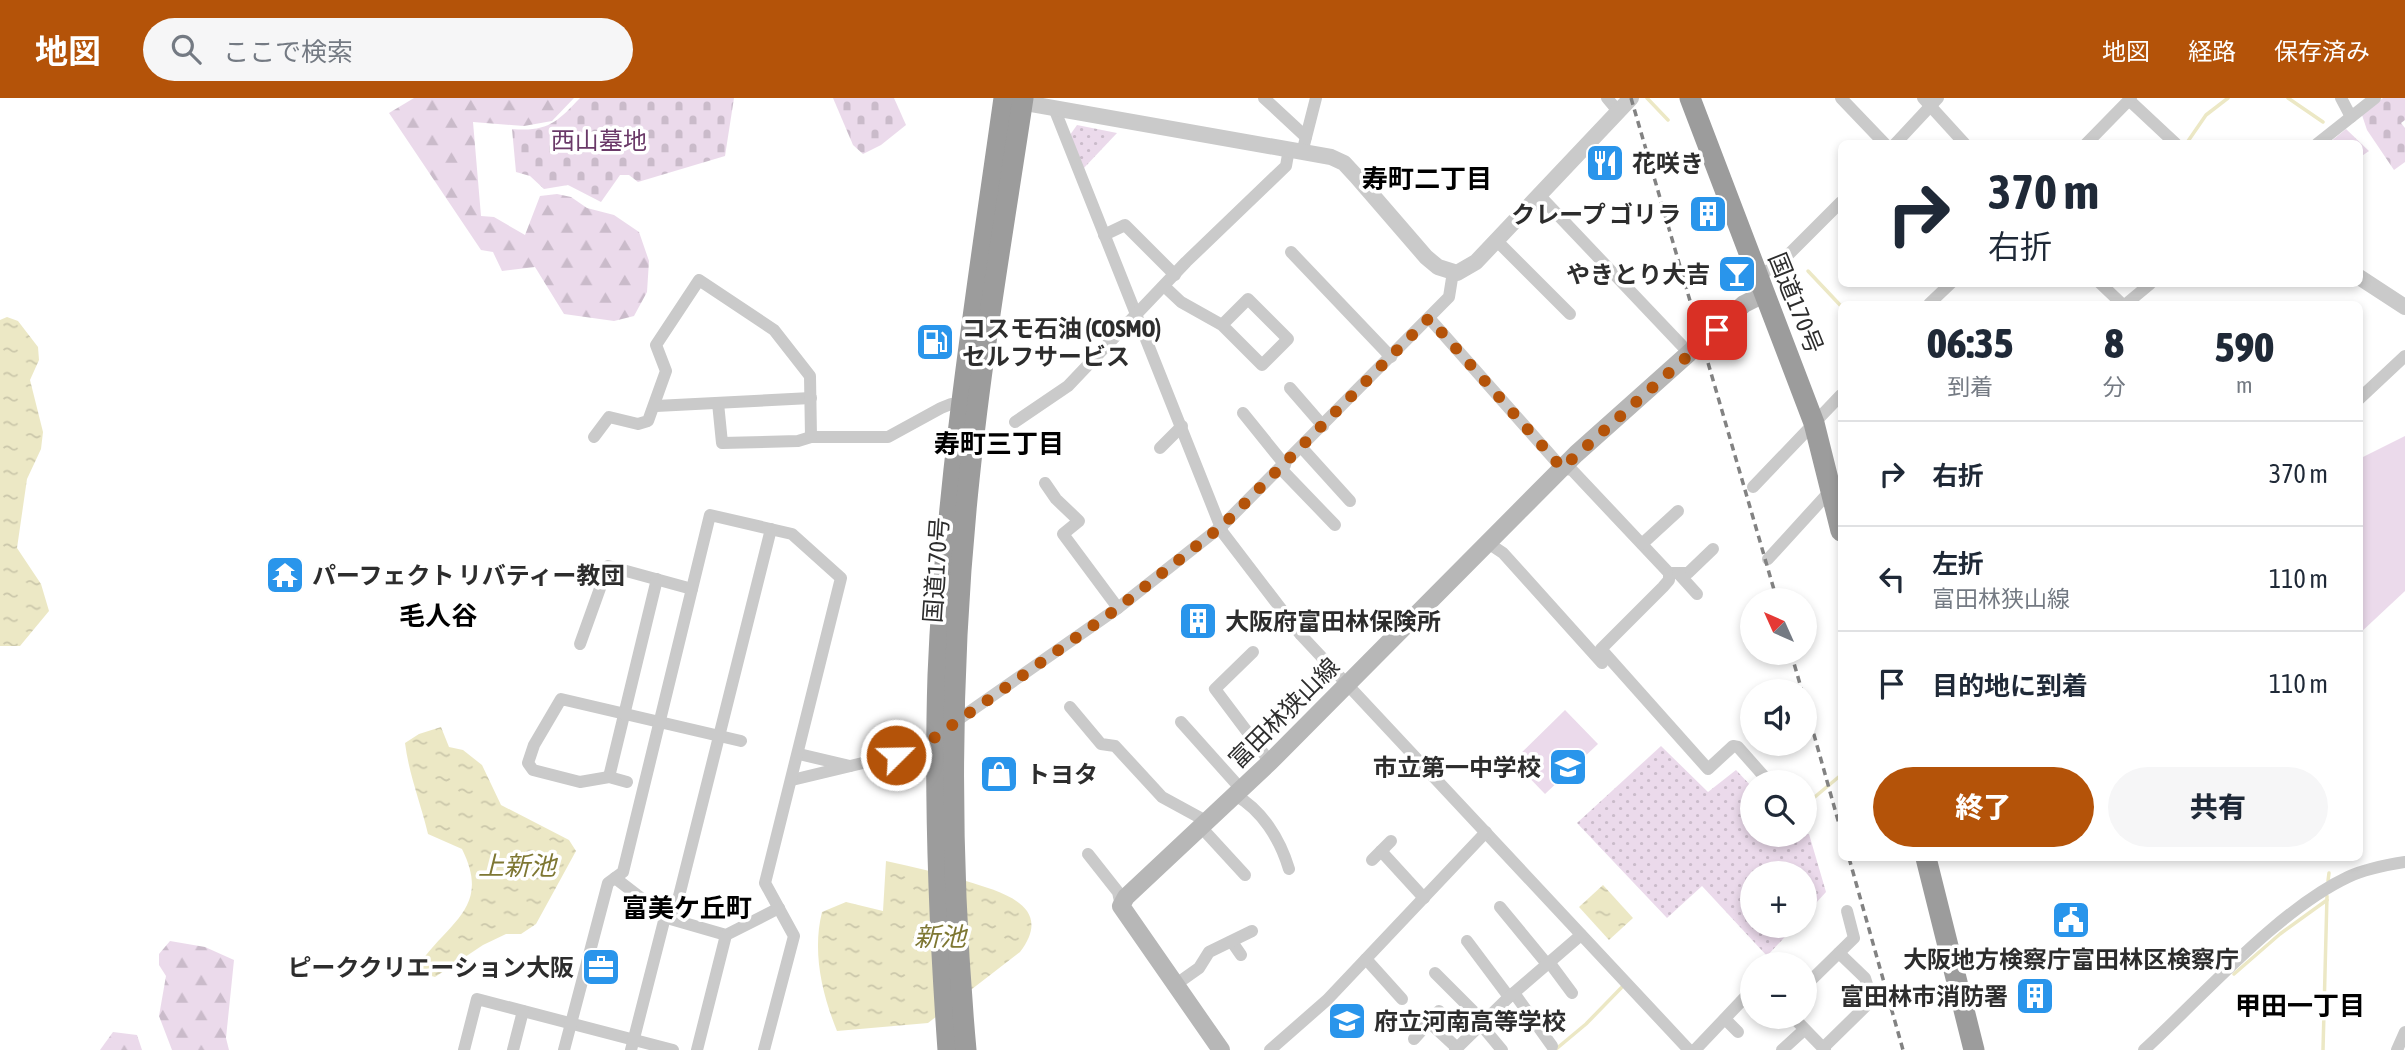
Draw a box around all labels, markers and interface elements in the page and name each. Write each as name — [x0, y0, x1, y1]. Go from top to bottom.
search box — [143, 18, 633, 81]
icon: search — [167, 30, 205, 68]
text: 地図 — [35, 32, 101, 70]
text: ここで検索 — [223, 37, 353, 67]
text: 地図 — [2102, 38, 2150, 65]
text: 経路 — [2188, 38, 2236, 65]
text: 保存済み — [2274, 38, 2370, 65]
park label: 西山墓地 — [551, 127, 647, 154]
restaurant icon: 花咲き — [1584, 142, 1626, 184]
place label: 花咲き — [1632, 150, 1704, 177]
text: 370 m — [1988, 163, 2099, 219]
district label: 寿町二丁目 — [1362, 164, 1492, 194]
icon: right — [1873, 168, 1964, 259]
building icon: クレープ ゴリラ — [1687, 193, 1729, 235]
place label: クレープ ゴリラ — [1511, 201, 1681, 228]
text: 右折 — [1988, 228, 2052, 265]
street label: 国道170号 — [1764, 249, 1828, 357]
bar icon: やきとり大吉 — [1716, 253, 1758, 295]
place label: やきとり大吉 — [1566, 261, 1710, 288]
pin — [1687, 300, 1747, 360]
icon: arrive — [1698, 311, 1736, 349]
place label: コスモ石油 (COSMO) セルフサービス — [962, 315, 1161, 370]
text: 06:35 — [1927, 319, 2014, 367]
text: 8 — [2104, 319, 2124, 367]
fuel station icon: コスモ石油 (COSMO) セルフサービス — [914, 321, 956, 363]
text: 590 — [2215, 323, 2274, 371]
text: m — [2236, 372, 2253, 398]
text: 到着 — [1947, 374, 1993, 400]
text: 分 — [2103, 374, 2126, 400]
district label: 寿町三丁目 — [934, 429, 1064, 459]
icon: right — [1873, 455, 1911, 493]
text: 370 m — [2269, 459, 2328, 489]
text: 右折 — [1932, 461, 1984, 491]
street label: 国道170号 — [919, 516, 953, 624]
text: 左折 — [1932, 549, 1984, 579]
temple icon: パーフェクト リバティー教団 — [264, 554, 306, 596]
icon: left — [1873, 560, 1911, 598]
place label: パーフェクト リバティー教団 — [312, 562, 624, 589]
text: 110 m — [2269, 564, 2328, 594]
text: 富田林狭山線 — [1932, 586, 2070, 612]
north arrow — [1740, 588, 1816, 665]
map controls — [1740, 588, 1817, 1029]
building icon: 大阪府富田林保険所 — [1177, 600, 1219, 642]
district label: 毛人谷 — [399, 601, 477, 631]
place label: 大阪府富田林保険所 — [1225, 608, 1441, 635]
street label: 富田林狭山線 — [1224, 653, 1344, 773]
icon: arrive — [1873, 665, 1911, 703]
text: 110 m — [2269, 669, 2328, 699]
text: 目的地に到着 — [1932, 671, 2088, 701]
button: sound — [1740, 679, 1817, 756]
position arrow — [859, 718, 933, 792]
school or university icon: 市立第一中学校 — [1547, 746, 1589, 788]
shop icon: トヨタ — [978, 753, 1020, 795]
place label: 市立第一中学校 — [1373, 754, 1541, 781]
place label: トヨタ — [1026, 761, 1098, 788]
button: 終了 — [1873, 767, 2094, 847]
button: 共有 — [2108, 767, 2328, 847]
button: search — [1740, 770, 1817, 847]
water label: 上新池 — [478, 851, 559, 881]
button: + — [1740, 861, 1817, 938]
district label: 富美ケ丘町 — [622, 893, 752, 923]
public building icon: 大阪地方検察庁富田林区検察庁 — [2050, 899, 2092, 941]
water label: 新池 — [914, 922, 969, 952]
office icon: ピーククリエーション大阪 — [580, 946, 622, 988]
place label: 大阪地方検察庁富田林区検察庁 — [1903, 946, 2239, 973]
button: − — [1740, 952, 1817, 1029]
place label: ピーククリエーション大阪 — [287, 954, 574, 981]
building icon: 富田林市消防署 — [2014, 975, 2056, 1017]
place label: 富田林市消防署 — [1840, 983, 2008, 1010]
district label: 甲田一丁目 — [2235, 991, 2365, 1021]
school or university icon: 府立河南高等学校 — [1326, 1000, 1368, 1042]
place label: 府立河南高等学校 — [1374, 1008, 1566, 1035]

